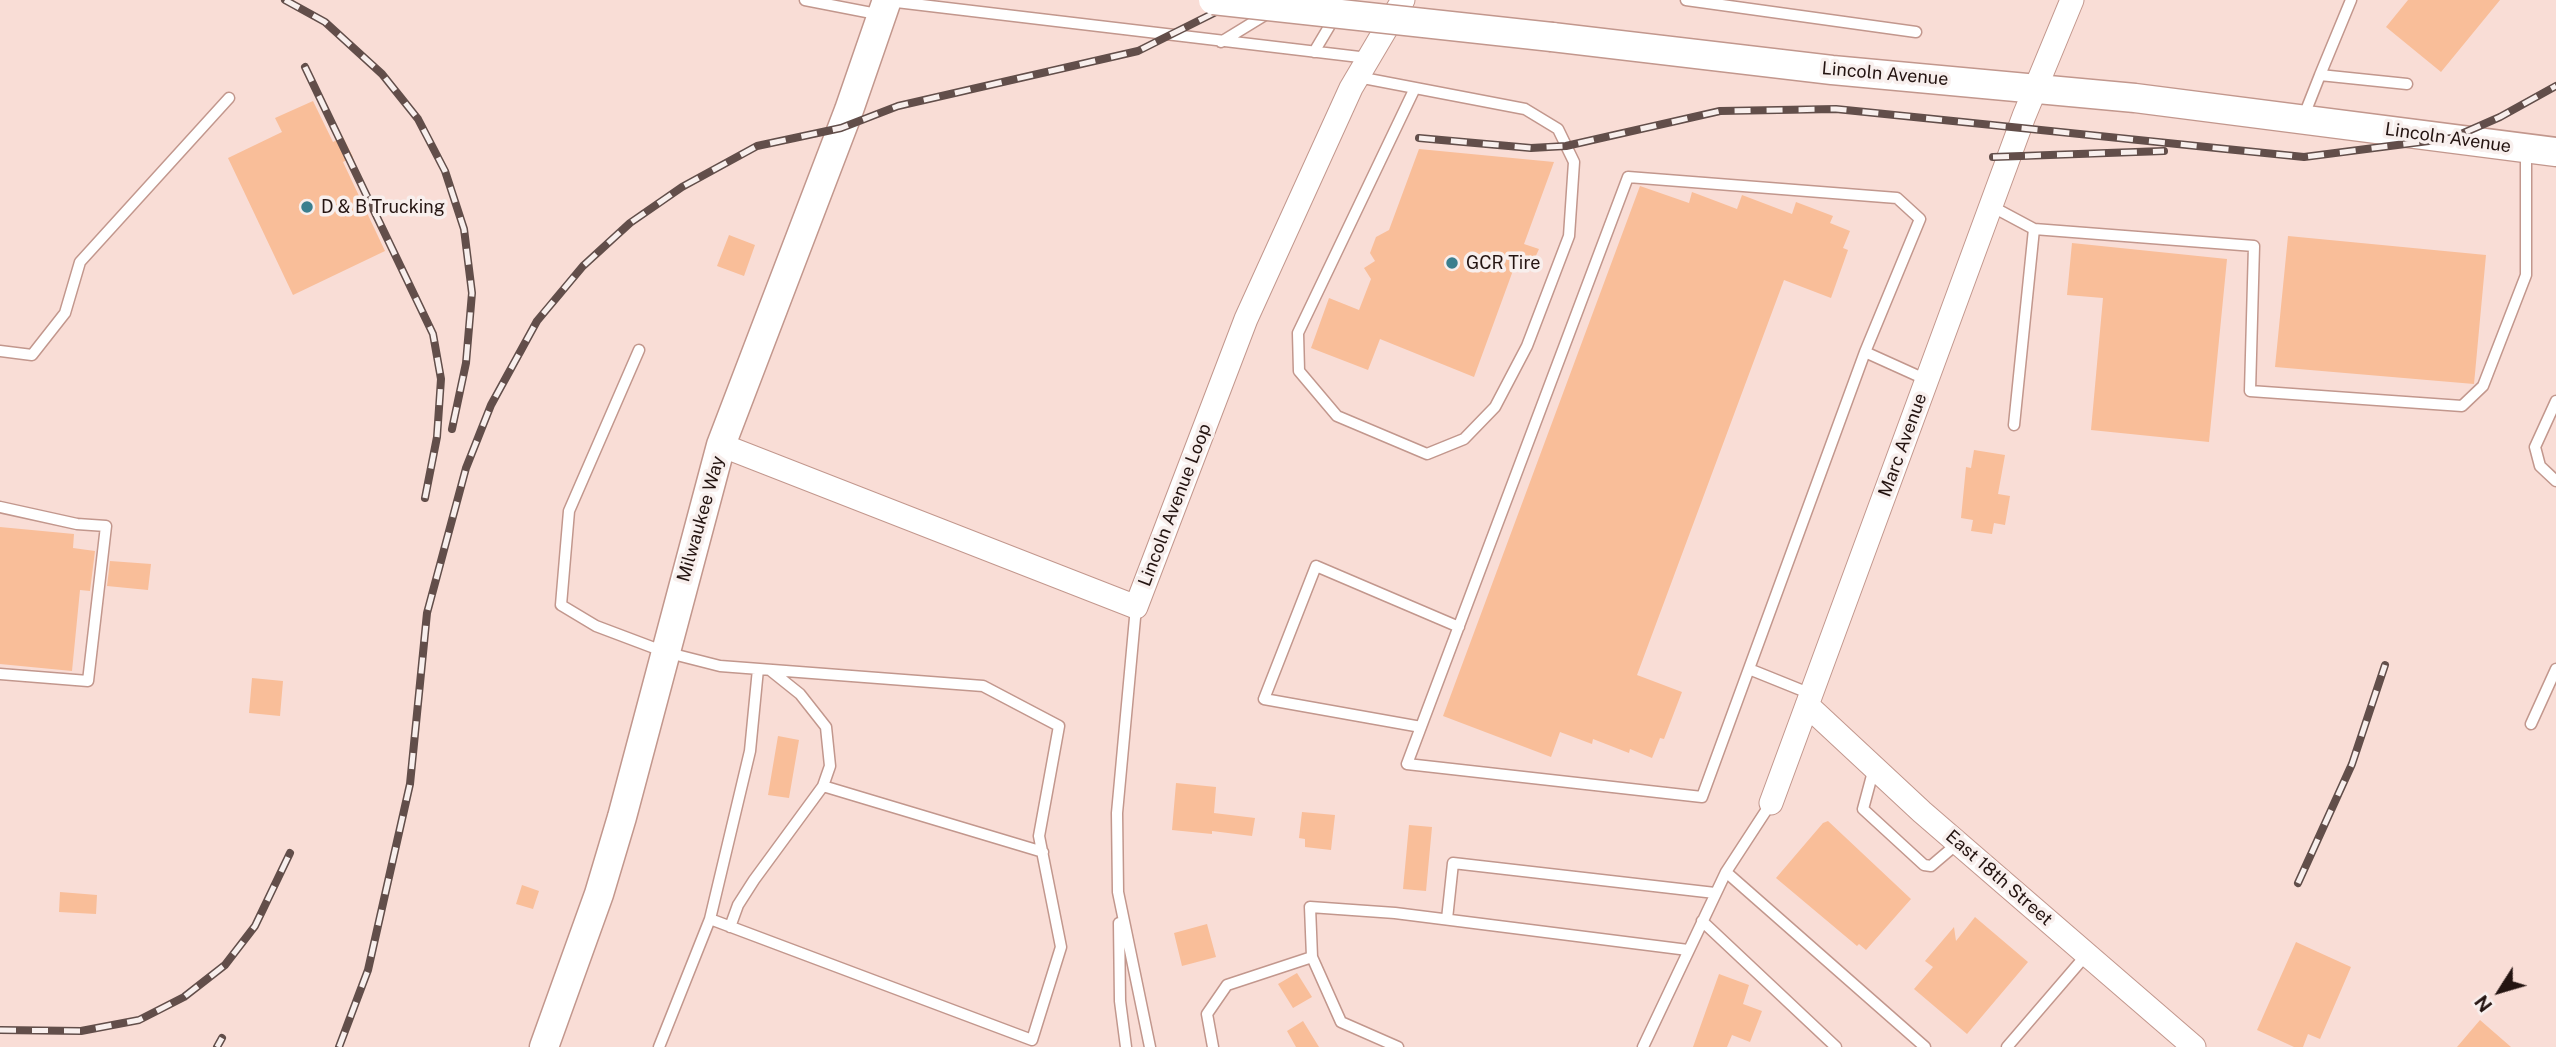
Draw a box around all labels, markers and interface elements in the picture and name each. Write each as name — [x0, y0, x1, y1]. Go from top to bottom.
street label: Lincoln Avenue — [1821, 58, 1949, 90]
street label: Lincoln Avenue — [2384, 118, 2512, 158]
place label: D & B Trucking — [321, 196, 445, 218]
marker: D & B Trucking — [299, 199, 315, 215]
place label: GCR Tire — [1466, 252, 1540, 274]
marker: GCR Tire — [1444, 255, 1460, 271]
street label: Marc Avenue — [1874, 390, 1932, 500]
street label: Lincoln Avenue Loop — [1134, 421, 1216, 589]
street label: Milwaukee Way — [673, 454, 729, 584]
street label: East 18th Street — [1941, 826, 2057, 930]
north arrow — [2465, 956, 2535, 1026]
text: N — [2470, 991, 2496, 1016]

